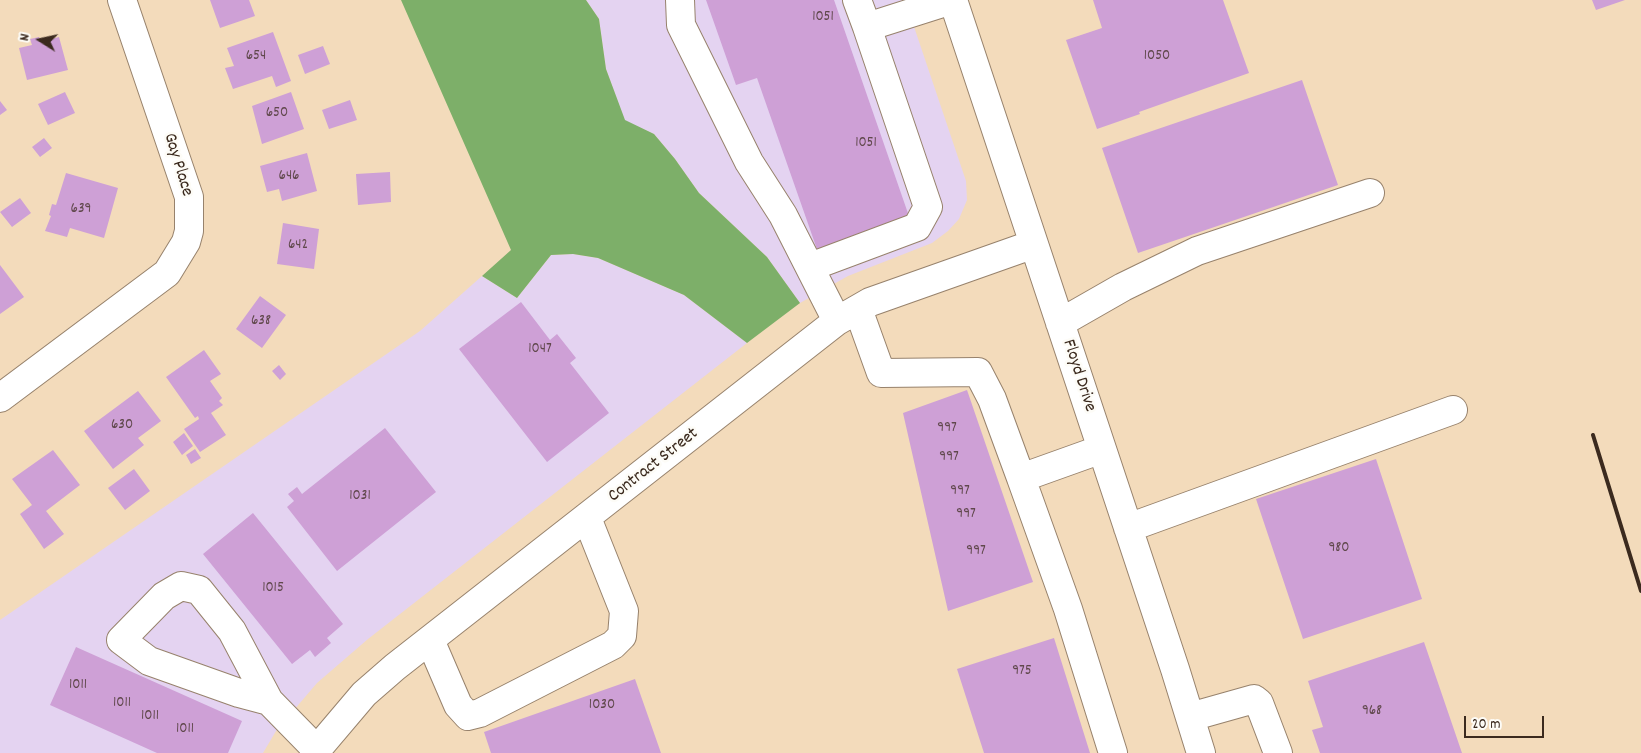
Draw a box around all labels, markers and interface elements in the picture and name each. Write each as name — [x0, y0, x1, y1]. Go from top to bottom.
house number: 1051 — [812, 9, 834, 27]
north arrow — [15, 15, 65, 65]
text: N — [15, 32, 36, 43]
house number: 654 — [246, 48, 266, 66]
house number: 1050 — [1144, 48, 1170, 66]
house number: 650 — [266, 105, 288, 123]
street label: Gay Place — [157, 131, 197, 199]
house number: 1051 — [855, 135, 877, 153]
house number: 646 — [279, 168, 299, 186]
house number: 639 — [71, 201, 91, 219]
house number: 642 — [288, 237, 308, 255]
house number: 638 — [251, 313, 271, 331]
street label: Floyd Drive — [1056, 337, 1100, 415]
house number: 1047 — [528, 341, 552, 359]
house number: 630 — [111, 417, 133, 435]
house number: 997 — [937, 420, 957, 438]
street label: Contract Street — [605, 424, 703, 508]
house number: 997 — [939, 449, 959, 467]
house number: 997 — [950, 483, 970, 501]
house number: 1031 — [349, 488, 371, 506]
house number: 997 — [956, 506, 976, 524]
house number: 980 — [1328, 540, 1350, 558]
house number: 997 — [966, 543, 986, 561]
house number: 1015 — [262, 580, 284, 598]
house number: 975 — [1012, 663, 1032, 681]
house number: 1011 — [69, 677, 87, 695]
house number: 1011 — [113, 695, 131, 713]
house number: 1030 — [589, 697, 615, 715]
house number: 968 — [1362, 703, 1382, 721]
scale bar — [1466, 706, 1546, 738]
house number: 1011 — [141, 708, 159, 726]
text: 20 m — [1472, 714, 1500, 736]
house number: 1011 — [176, 721, 194, 739]

